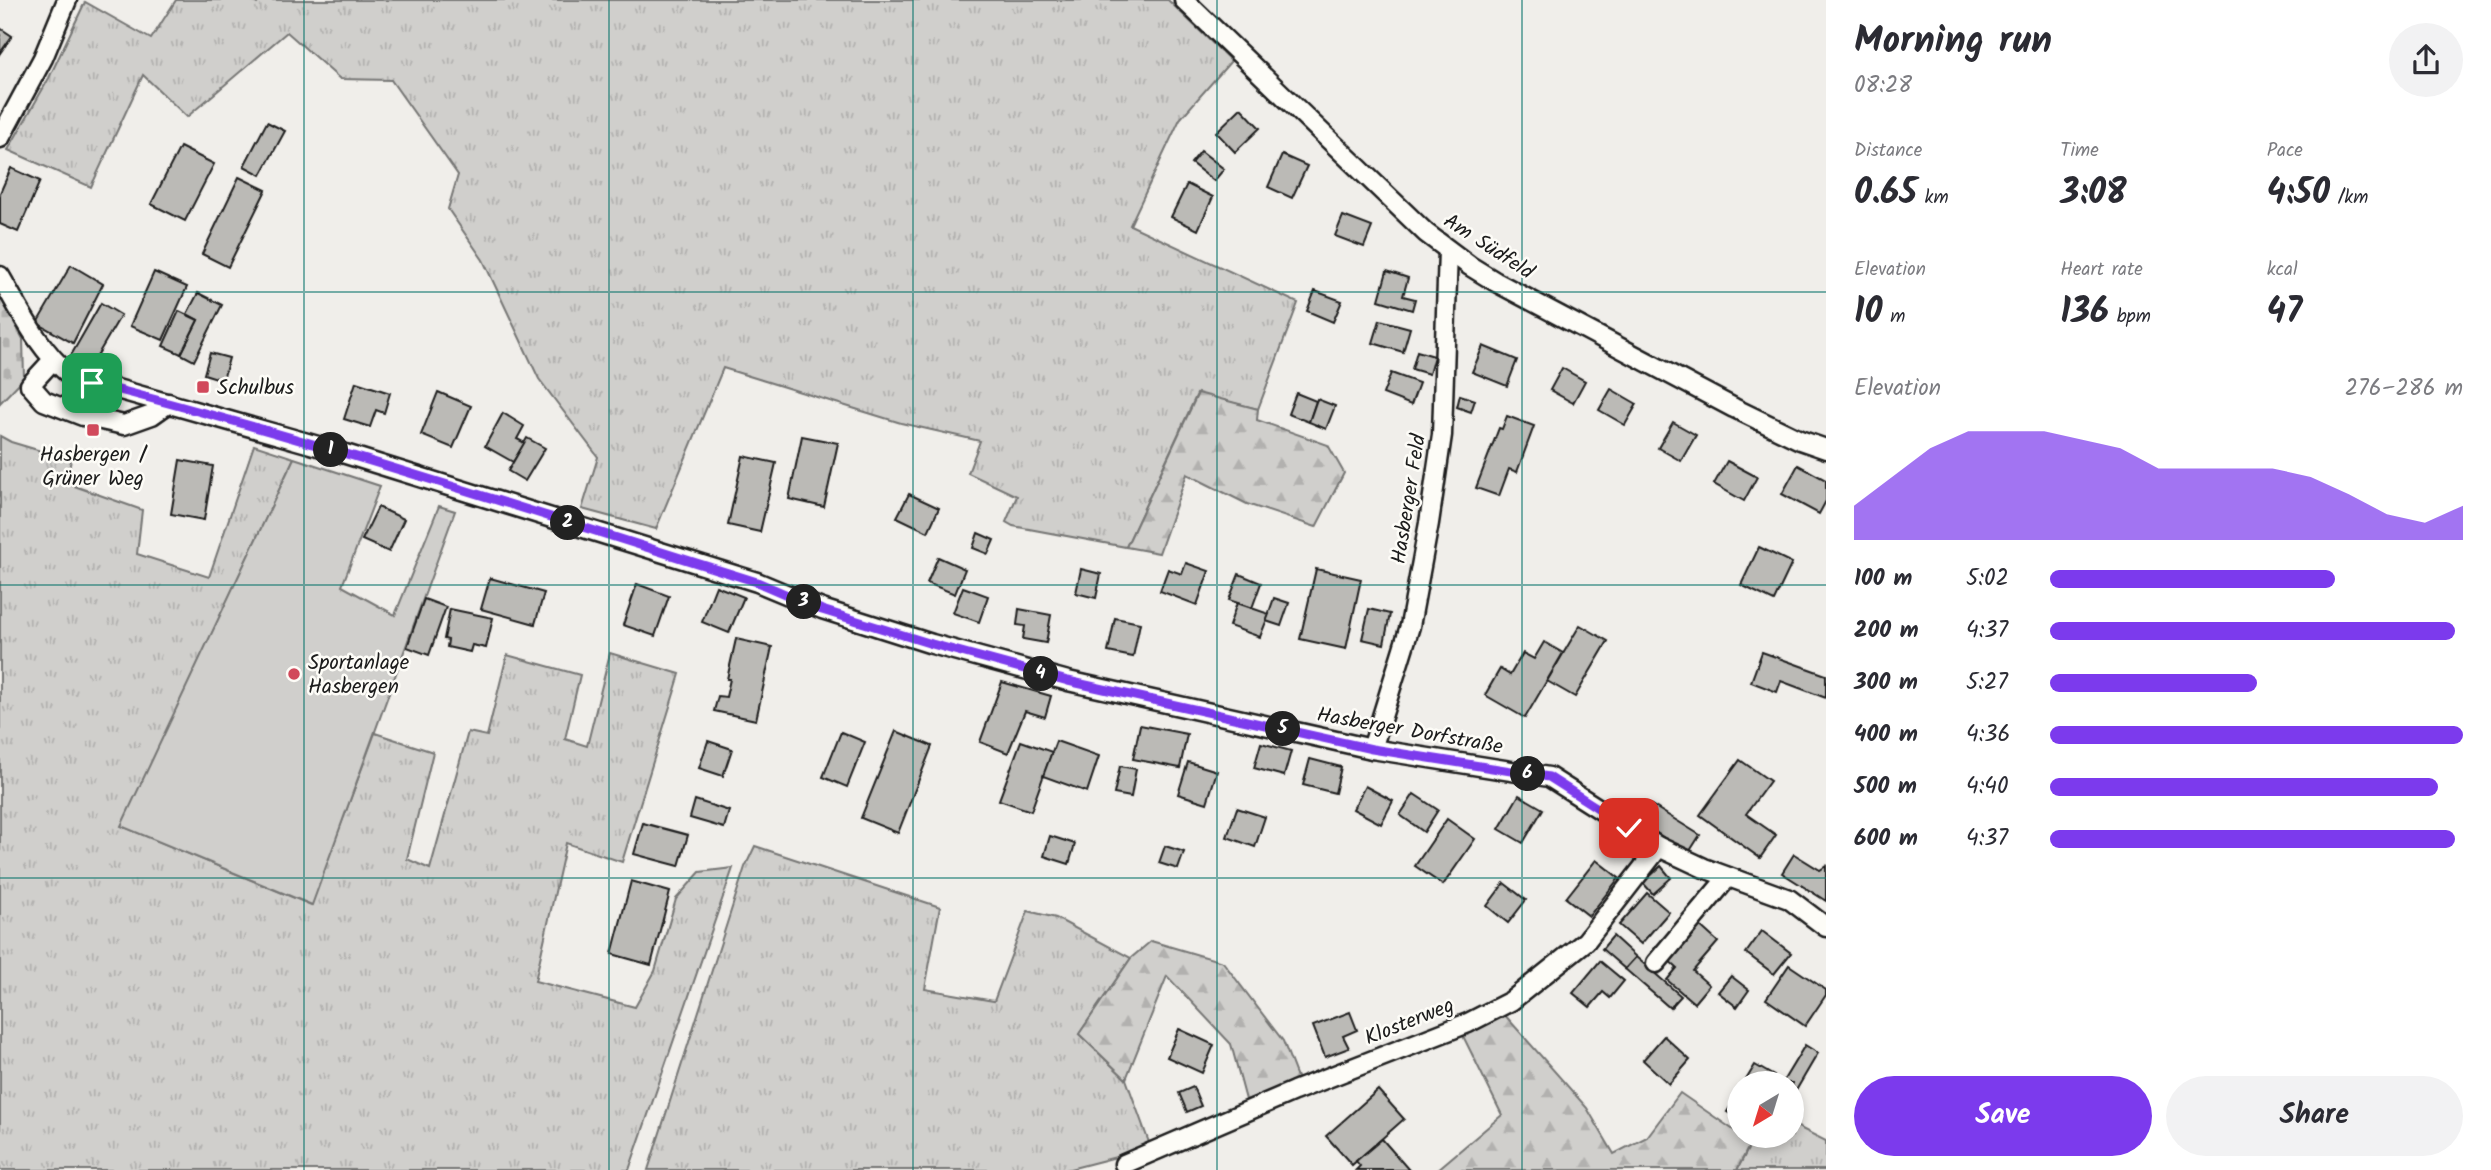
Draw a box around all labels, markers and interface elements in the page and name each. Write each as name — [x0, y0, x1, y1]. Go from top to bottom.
text: Morning run — [1854, 12, 2052, 72]
button: share — [2389, 23, 2463, 97]
text: 08:28 — [1854, 68, 1912, 104]
text: Distance — [1854, 136, 1922, 166]
text: Time — [2060, 136, 2099, 166]
text: Pace — [2267, 136, 2303, 166]
text: 0.65 — [1854, 166, 1917, 222]
text: 3:08 — [2060, 166, 2127, 222]
text: 4:50 — [2267, 166, 2330, 222]
text: km — [1917, 183, 1949, 213]
text: /km — [2330, 183, 2368, 213]
street label: Am Südfeld — [1436, 205, 1541, 289]
text: Elevation — [1854, 255, 1926, 285]
text: Heart rate — [2060, 255, 2143, 285]
text: kcal — [2267, 255, 2298, 285]
text: 10 — [1854, 285, 1883, 341]
text: 136 — [2060, 285, 2109, 341]
text: 47 — [2267, 285, 2302, 341]
text: m — [1883, 302, 1905, 332]
text: bpm — [2109, 302, 2151, 332]
pin — [62, 353, 122, 413]
icon: arrive — [73, 364, 111, 402]
text: Elevation — [1854, 371, 1941, 407]
text: 276–286 m — [2345, 371, 2463, 407]
place label: Schulbus — [217, 372, 294, 405]
marker: Schulbus — [195, 379, 211, 395]
marker: Hasbergen / Grüner Weg — [85, 422, 101, 438]
street label: Hasberger Feld — [1383, 431, 1436, 567]
pin: 1 — [314, 433, 348, 468]
text: 1 — [328, 434, 333, 464]
place label: Hasbergen / Grüner Weg — [40, 439, 148, 496]
pin: 2 — [550, 505, 586, 540]
text: 2 — [562, 507, 573, 537]
text: 100 m — [1854, 561, 1912, 597]
text: 5:02 — [1966, 561, 2009, 597]
pin: 3 — [786, 584, 822, 620]
text: 3 — [798, 586, 809, 616]
text: 200 m — [1854, 613, 1919, 649]
text: 4:37 — [1966, 613, 2008, 649]
place label: Sportanlage Hasbergen — [308, 647, 410, 704]
pin: 4 — [1024, 656, 1058, 692]
text: 4 — [1035, 658, 1046, 688]
text: 300 m — [1854, 665, 1918, 701]
text: 5:27 — [1966, 665, 2008, 701]
marker: Sportanlage Hasbergen — [286, 666, 302, 682]
street label: Hasberger Dorfstraße — [1314, 699, 1506, 764]
pin: 5 — [1266, 712, 1300, 746]
text: 5 — [1278, 713, 1287, 743]
text: 400 m — [1854, 717, 1918, 753]
text: 4:36 — [1966, 717, 2010, 753]
pin: 6 — [1510, 756, 1546, 792]
text: 6 — [1522, 758, 1533, 788]
text: 500 m — [1854, 769, 1917, 805]
text: 4:40 — [1966, 769, 2009, 805]
pin — [1599, 798, 1659, 858]
icon: check — [1610, 809, 1648, 847]
text: 600 m — [1854, 821, 1918, 857]
text: 4:37 — [1966, 821, 2008, 857]
street label: Klosterweg — [1360, 989, 1459, 1055]
north arrow — [1727, 1071, 1804, 1148]
map controls — [1727, 1071, 1804, 1148]
button: Save — [1854, 1076, 2152, 1156]
button: Share — [2166, 1076, 2463, 1156]

